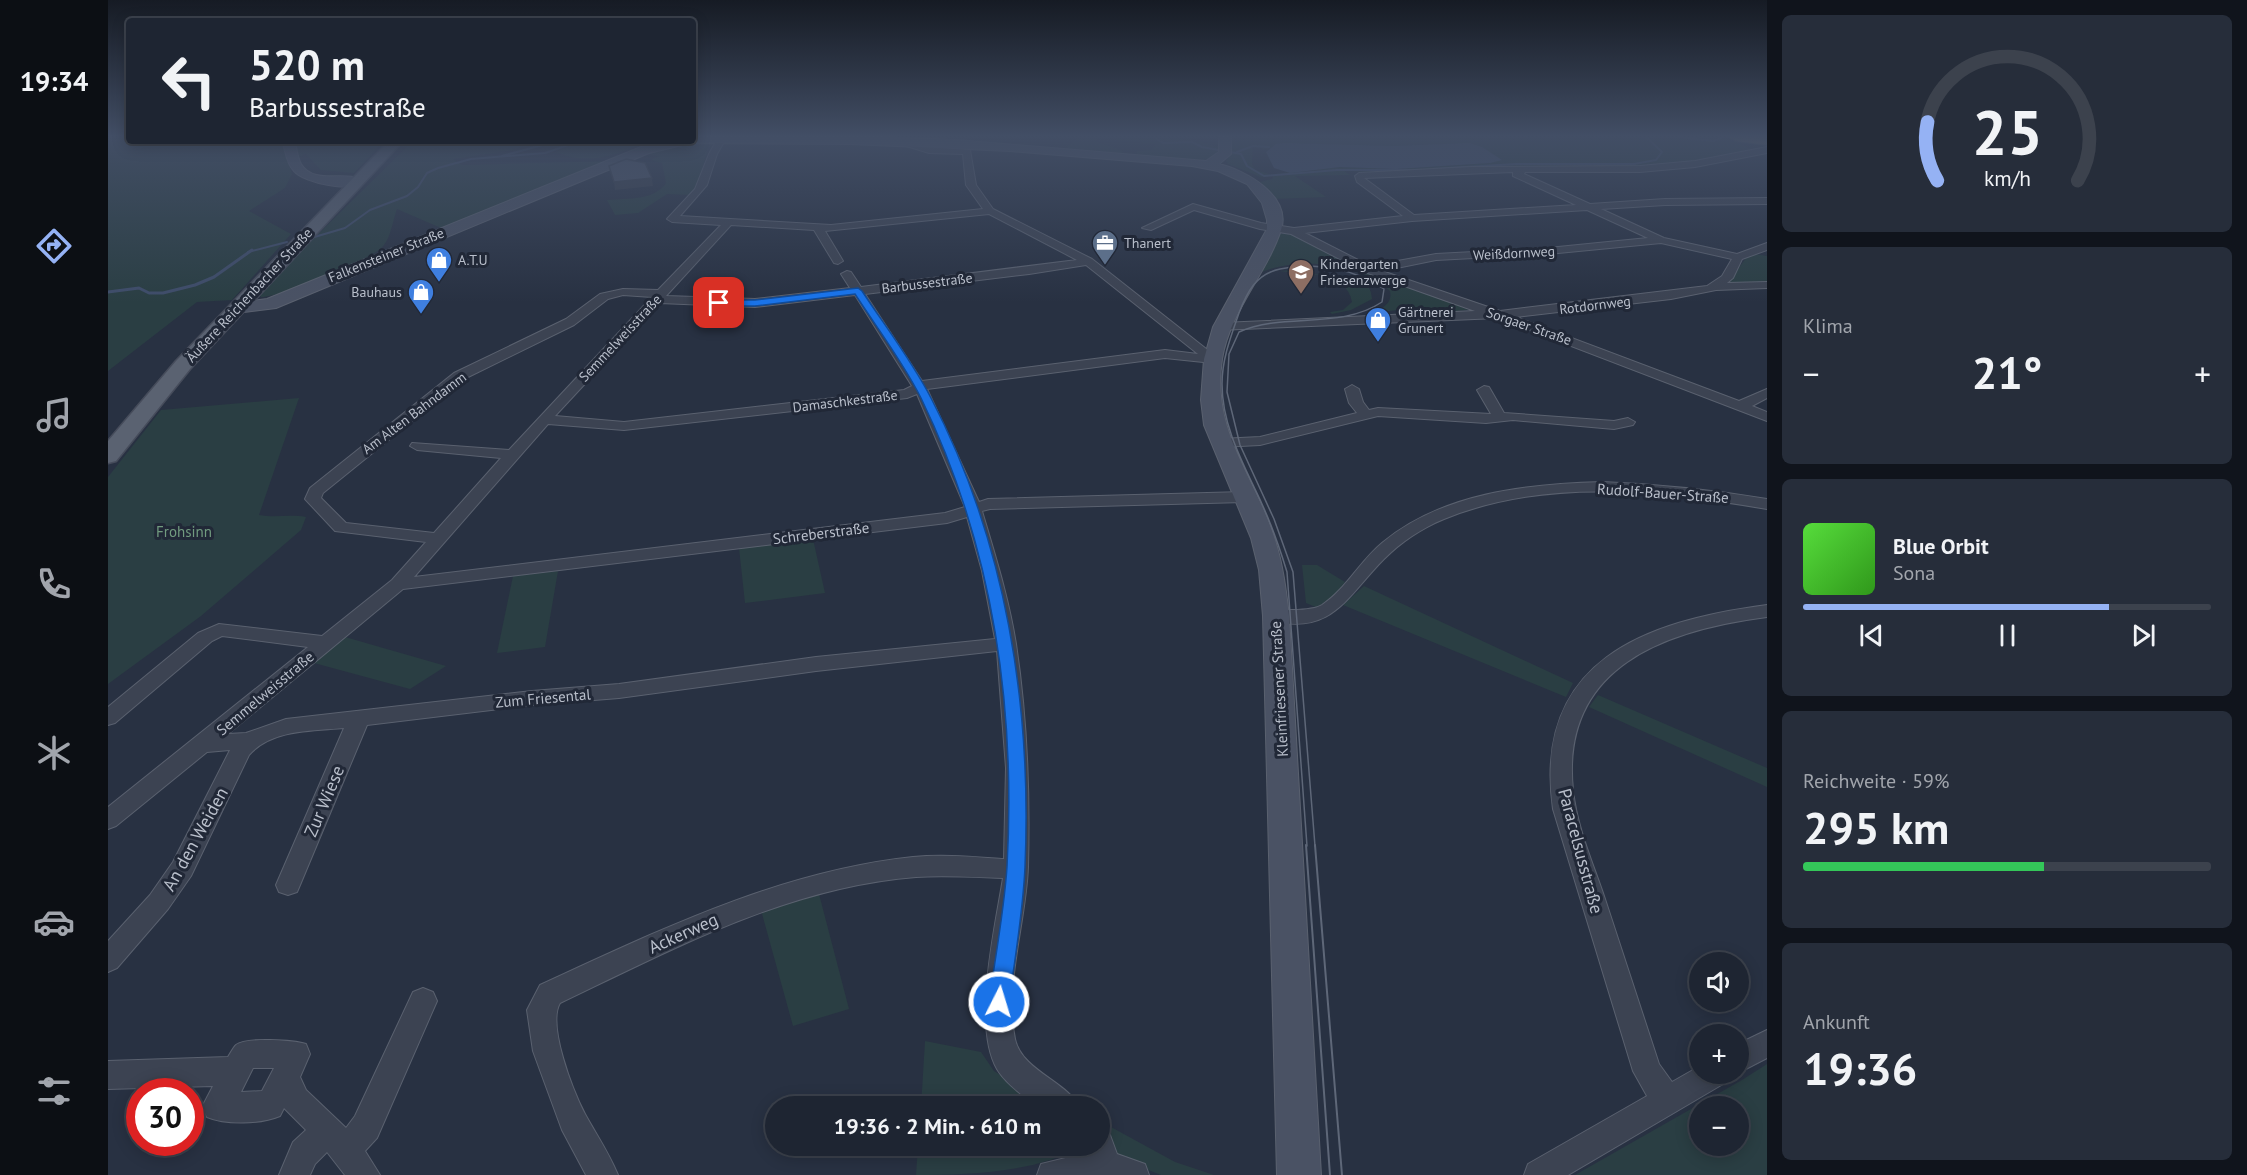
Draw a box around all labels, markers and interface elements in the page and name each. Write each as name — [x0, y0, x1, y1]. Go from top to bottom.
text: 520 m — [249, 37, 365, 92]
icon: left — [150, 42, 228, 120]
text: 19:34 — [20, 64, 88, 98]
text: Barbussestraße — [249, 90, 426, 124]
text: 25 — [1972, 91, 2042, 172]
text: km/h — [1983, 164, 2030, 192]
street label: Äußere Reichenbacher Straße — [182, 224, 316, 366]
street label: Falkensteiner Straße — [325, 224, 447, 286]
icon: directions — [33, 225, 75, 267]
office icon: Thanert — [1090, 228, 1120, 266]
place label: Thanert — [1124, 234, 1171, 252]
street label: Weißdornweg — [1472, 242, 1556, 264]
shop icon: A.T.U — [424, 245, 454, 283]
place label: A.T.U — [458, 251, 488, 269]
place label: Kindergarten Friesenzwerge — [1320, 255, 1406, 289]
school or university icon: Kindergarten Friesenzwerge — [1286, 257, 1316, 295]
street label: Barbussestraße — [880, 268, 974, 298]
shop icon: Bauhaus — [406, 277, 436, 315]
pin — [693, 277, 744, 328]
place label: Bauhaus — [351, 283, 402, 301]
icon: arrive — [702, 286, 735, 319]
street label: Semmelweisstraße — [575, 290, 665, 386]
street label: Rotdornweg — [1558, 292, 1632, 318]
place label: Gärtnerei Grunert — [1398, 303, 1454, 337]
street label: Sorgaer Straße — [1484, 303, 1574, 349]
shop icon: Gärtnerei Grunert — [1363, 305, 1393, 343]
text: Klima — [1803, 313, 1853, 339]
text: 21° — [1972, 343, 2042, 401]
text: − — [1803, 352, 1820, 395]
text: + — [2194, 352, 2211, 395]
street label: Am Alten Bahndamm — [358, 368, 470, 458]
street label: Damaschkestraße — [791, 386, 899, 416]
icon: music — [33, 394, 75, 436]
street label: Rudolf-Bauer-Straße — [1596, 479, 1730, 507]
street label: Schreberstraße — [772, 518, 870, 548]
park label: Frohsinn — [156, 522, 212, 541]
text: Blue Orbit — [1893, 532, 1989, 560]
text: Sona — [1893, 560, 1935, 586]
icon: phone — [33, 563, 75, 605]
icon: previous — [1855, 619, 1888, 652]
icon: pause — [1991, 619, 2024, 652]
icon: next — [2127, 619, 2160, 652]
street label: Kleinfriesener Straße — [1266, 621, 1292, 757]
street label: Semmelweisstraße — [212, 647, 318, 739]
street label: Zum Friesental — [495, 684, 592, 712]
icon: climate — [33, 732, 75, 774]
street label: Zur Wiese — [299, 762, 349, 840]
text: Reichweite · 59% — [1803, 768, 1949, 794]
street label: An den Weiden — [157, 783, 233, 895]
street label: Paracelsusstraße — [1553, 786, 1609, 916]
text: 295 km — [1803, 798, 1949, 856]
icon: car — [33, 901, 75, 943]
street label: Ackerweg — [645, 907, 721, 959]
map controls — [1689, 952, 1749, 1156]
button: sound — [1689, 952, 1749, 1012]
position arrow — [967, 970, 1031, 1034]
text: Ankunft — [1803, 1009, 1870, 1035]
button: + — [1689, 1024, 1749, 1084]
text: 19:36 — [1803, 1039, 1917, 1097]
icon: filters — [33, 1070, 75, 1112]
speed limit sign: 30 — [126, 1078, 204, 1156]
button: − — [1689, 1096, 1749, 1156]
text: 19:36 · 2 Min. · 610 m — [834, 1112, 1041, 1140]

